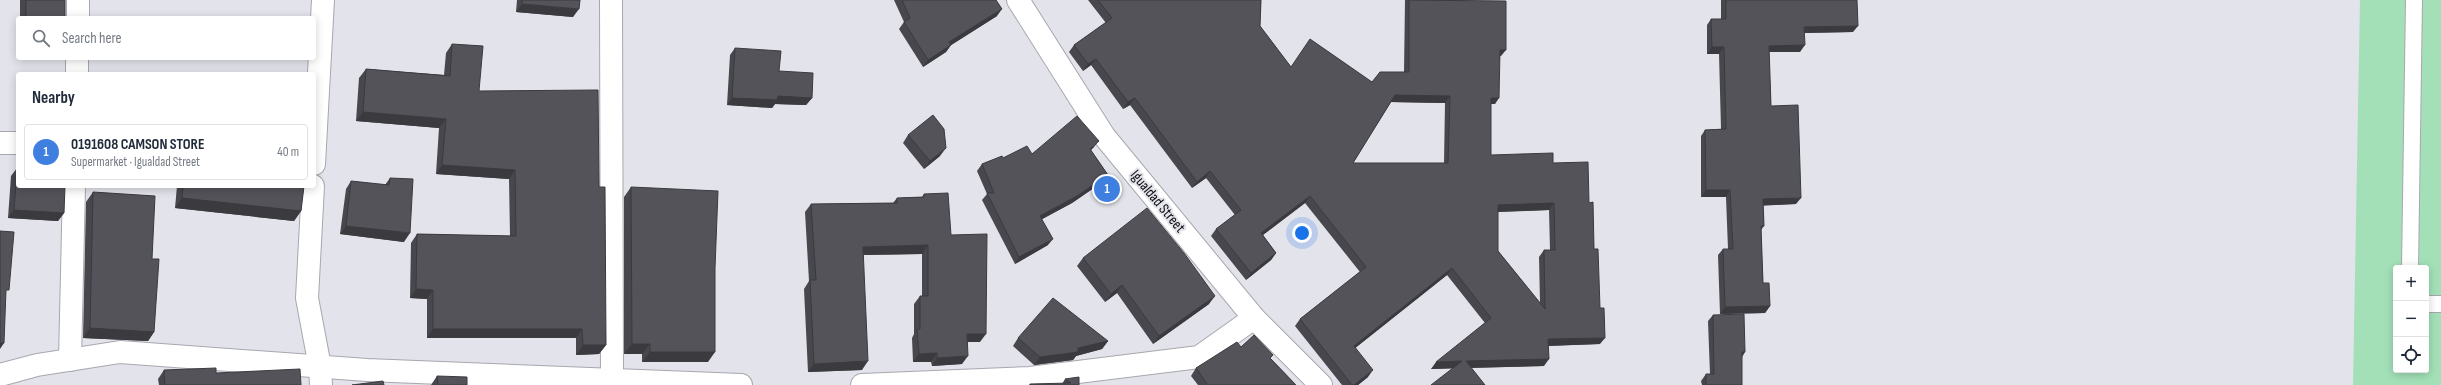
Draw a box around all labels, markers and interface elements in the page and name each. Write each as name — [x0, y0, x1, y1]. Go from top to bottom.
search box — [16, 16, 316, 60]
icon: search — [30, 27, 52, 49]
text: Search here — [62, 29, 122, 48]
text: Nearby — [32, 88, 75, 108]
text: 0191608 CAMSON STORE — [71, 135, 204, 154]
text: 1 — [43, 144, 49, 160]
text: 40 m — [277, 144, 299, 160]
text: Supermarket · Igualdad Street — [71, 154, 200, 170]
street label: Igualdad Street — [1126, 166, 1190, 237]
pin: 1 — [1094, 174, 1120, 204]
your location — [1292, 223, 1312, 243]
map controls — [2393, 265, 2429, 373]
button: + — [2393, 265, 2429, 301]
button: − — [2393, 301, 2429, 337]
button: locate — [2393, 337, 2429, 373]

